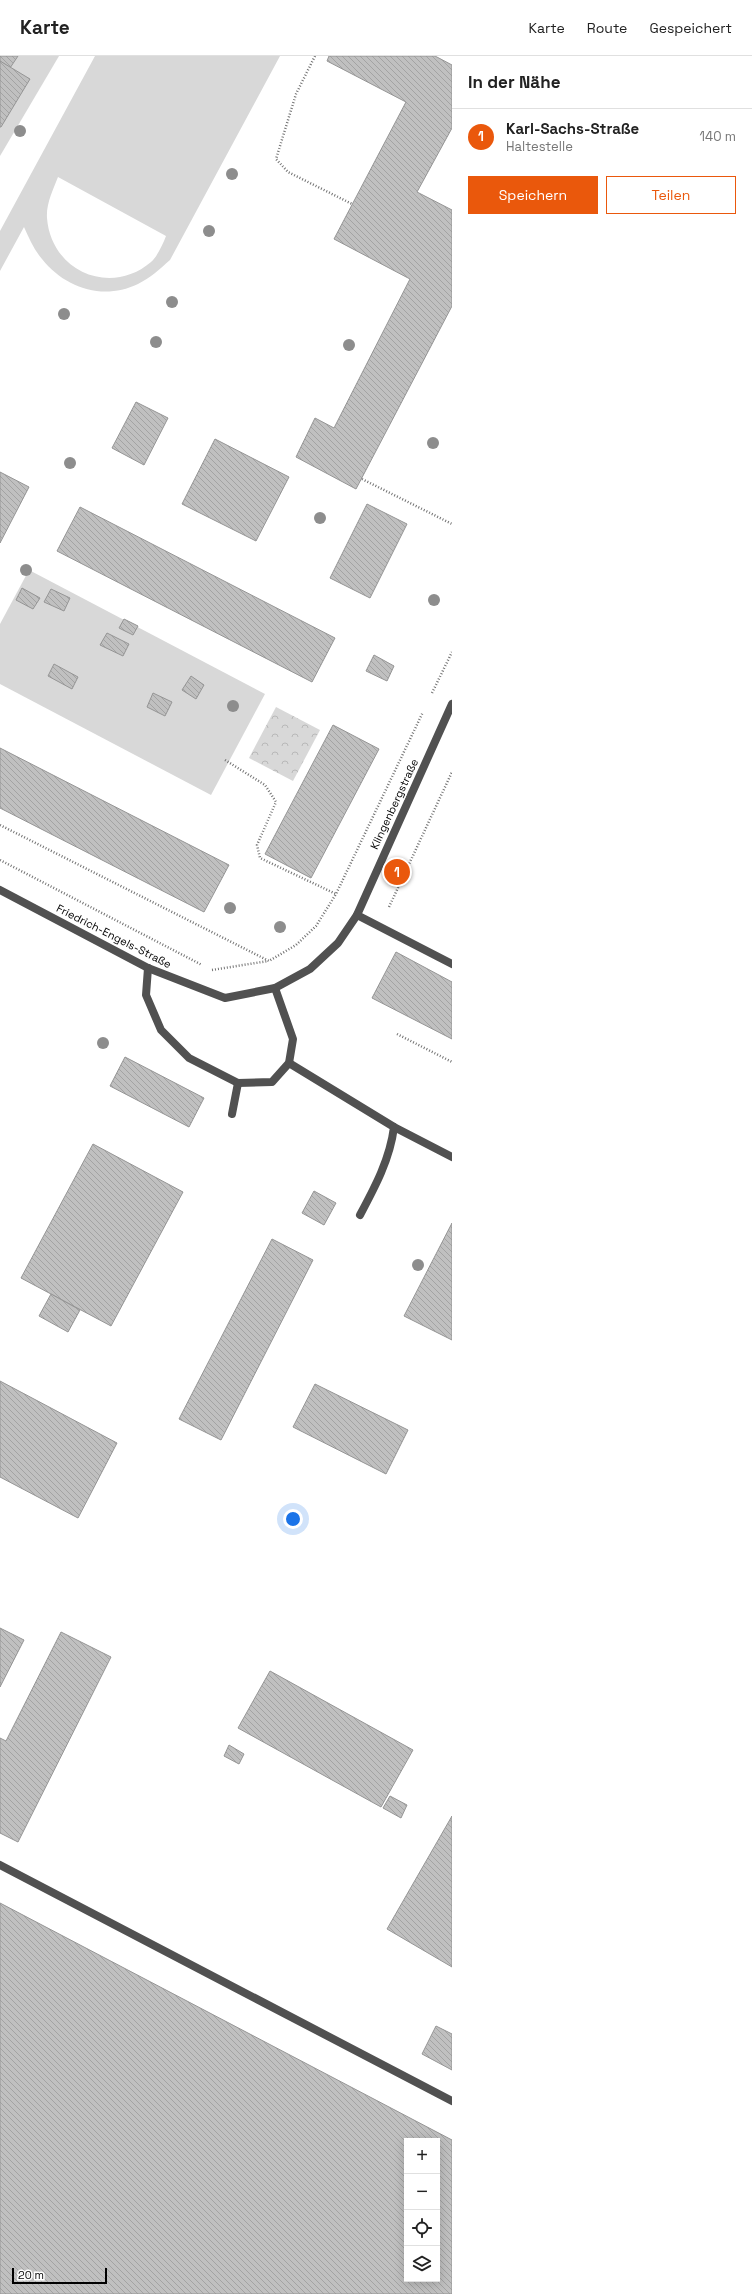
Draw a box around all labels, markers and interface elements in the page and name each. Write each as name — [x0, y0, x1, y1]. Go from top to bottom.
text: Karte — [20, 15, 70, 40]
text: Karte — [529, 19, 565, 37]
text: Route — [587, 19, 627, 37]
text: Gespeichert — [649, 19, 732, 37]
text: In der Nähe — [468, 71, 560, 93]
text: Karl-Sachs-Straße — [506, 119, 639, 138]
text: 1 — [478, 128, 484, 145]
text: 140 m — [700, 128, 736, 145]
text: Haltestelle — [506, 138, 573, 155]
button: Speichern — [468, 176, 598, 214]
button: Teilen — [606, 176, 736, 214]
street label: Klingenbergstraße — [367, 757, 421, 851]
pin: 1 — [384, 857, 410, 887]
street label: Friedrich-Engels-Straße — [54, 901, 174, 971]
your location — [283, 1509, 303, 1529]
map controls — [404, 2138, 440, 2282]
button: + — [404, 2138, 440, 2174]
button: − — [404, 2174, 440, 2210]
button: locate — [404, 2210, 440, 2246]
button: layers — [404, 2246, 440, 2282]
scale bar — [12, 2266, 107, 2285]
text: 20 m — [18, 2268, 44, 2282]

